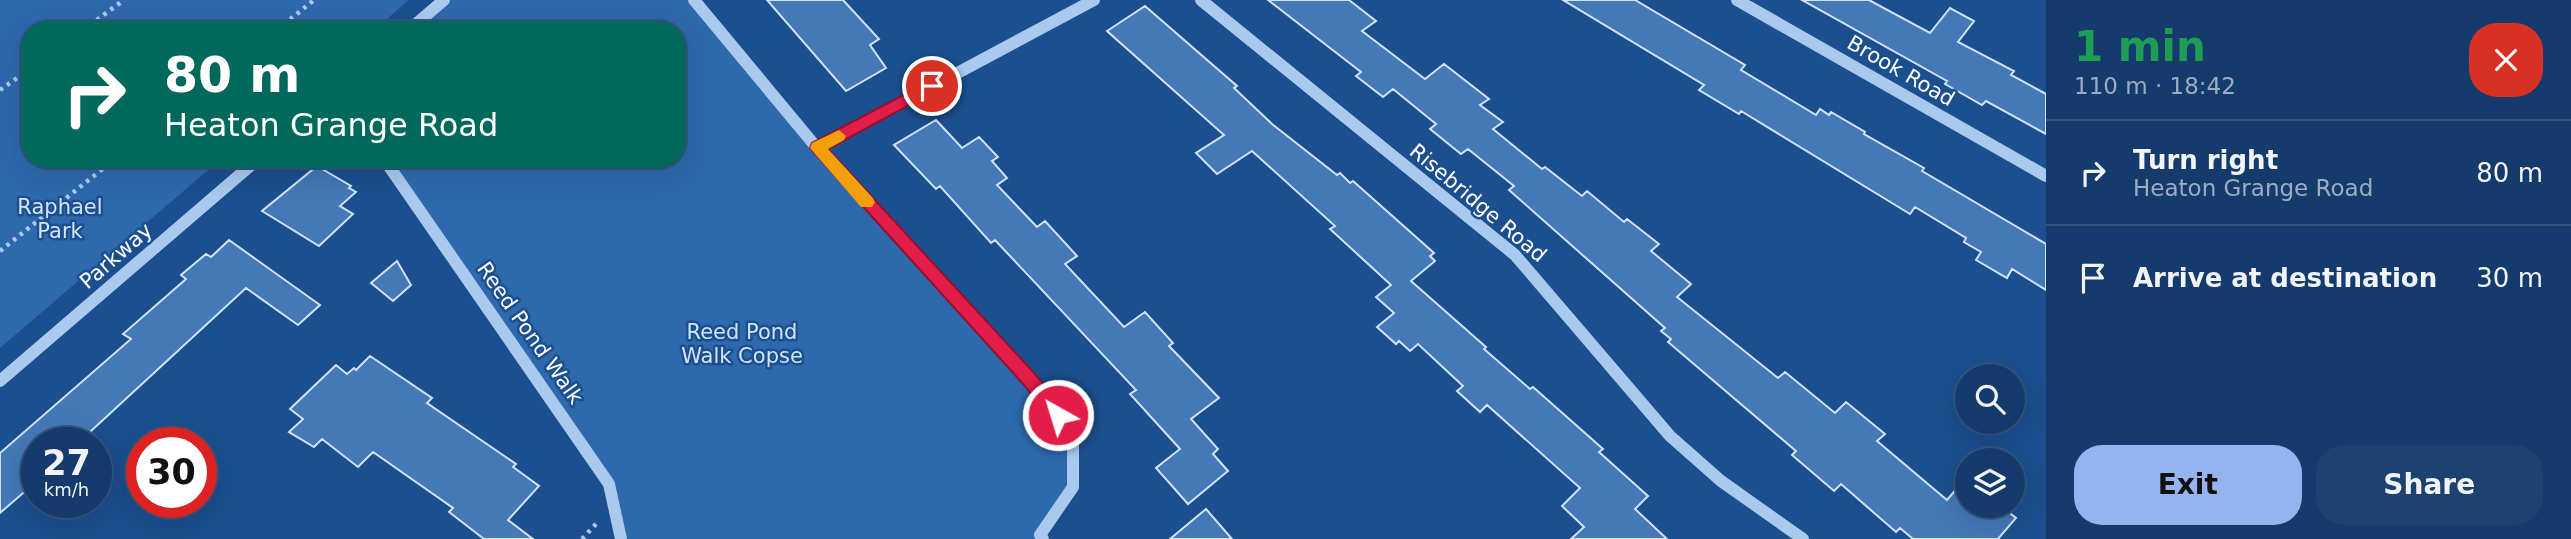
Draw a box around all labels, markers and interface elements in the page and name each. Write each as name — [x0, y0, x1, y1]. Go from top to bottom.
text: 1 min — [2074, 22, 2206, 71]
button: close — [2469, 23, 2543, 97]
street label: Brook Road — [1843, 31, 1959, 111]
text: 80 m — [164, 47, 300, 104]
icon: right — [49, 49, 140, 140]
pin — [902, 56, 962, 116]
icon: arrive — [913, 67, 951, 105]
text: 110 m · 18:42 — [2074, 73, 2236, 99]
text: Heaton Grange Road — [164, 106, 498, 144]
street label: Risebridge Road — [1405, 139, 1551, 267]
text: Turn right — [2133, 145, 2278, 175]
icon: right — [2074, 154, 2112, 192]
text: 80 m — [2476, 158, 2543, 188]
text: Heaton Grange Road — [2133, 175, 2373, 201]
park label: Raphael Park — [17, 195, 103, 243]
street label: Parkway — [75, 218, 157, 294]
street label: Reed Pond Walk — [472, 257, 588, 409]
icon: arrive — [2074, 259, 2112, 297]
text: Arrive at destination — [2133, 263, 2437, 293]
text: 30 m — [2476, 263, 2543, 293]
park label: Reed Pond Walk Copse — [681, 320, 803, 368]
map controls — [1955, 364, 2025, 518]
button: search — [1955, 364, 2025, 434]
position arrow — [1021, 378, 1095, 452]
speed limit sign: 30 — [126, 427, 217, 518]
text: 27 — [42, 443, 91, 483]
button: Exit — [2074, 445, 2302, 525]
button: Share — [2316, 445, 2543, 525]
button: layers — [1955, 448, 2025, 518]
text: km/h — [44, 479, 89, 500]

